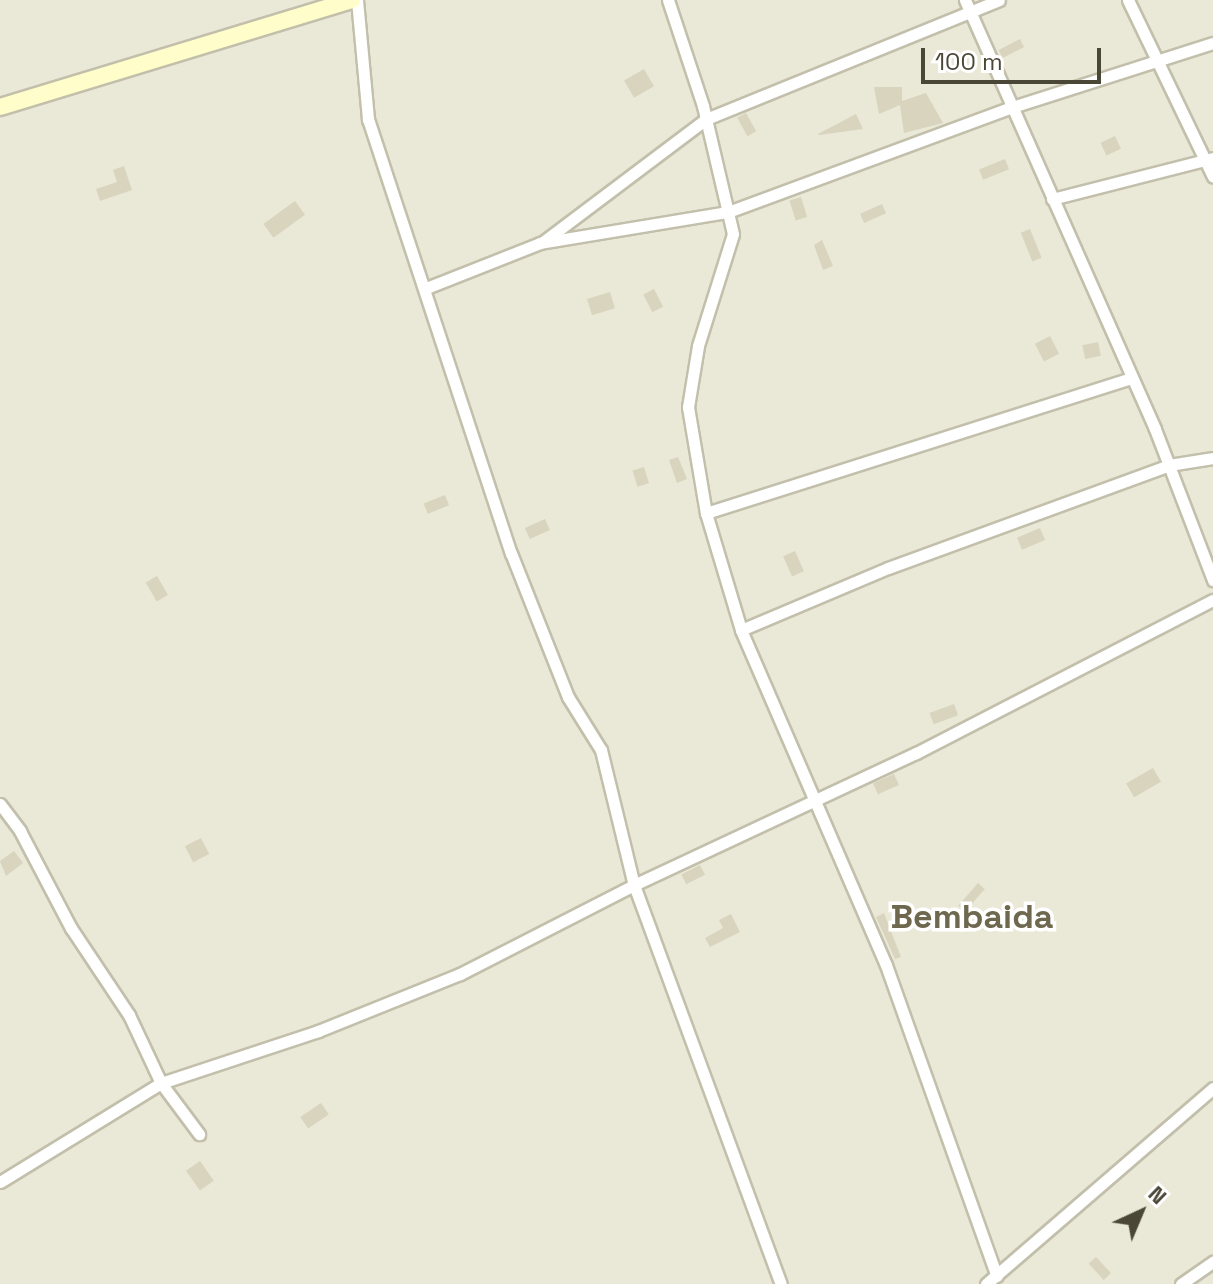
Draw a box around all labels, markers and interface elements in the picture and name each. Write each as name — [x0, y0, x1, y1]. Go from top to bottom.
scale bar — [925, 32, 1105, 82]
text: 100 m — [935, 46, 1003, 77]
district label: Bembaida — [891, 897, 1053, 937]
north arrow — [1101, 1172, 1181, 1252]
text: N — [1143, 1180, 1173, 1210]

